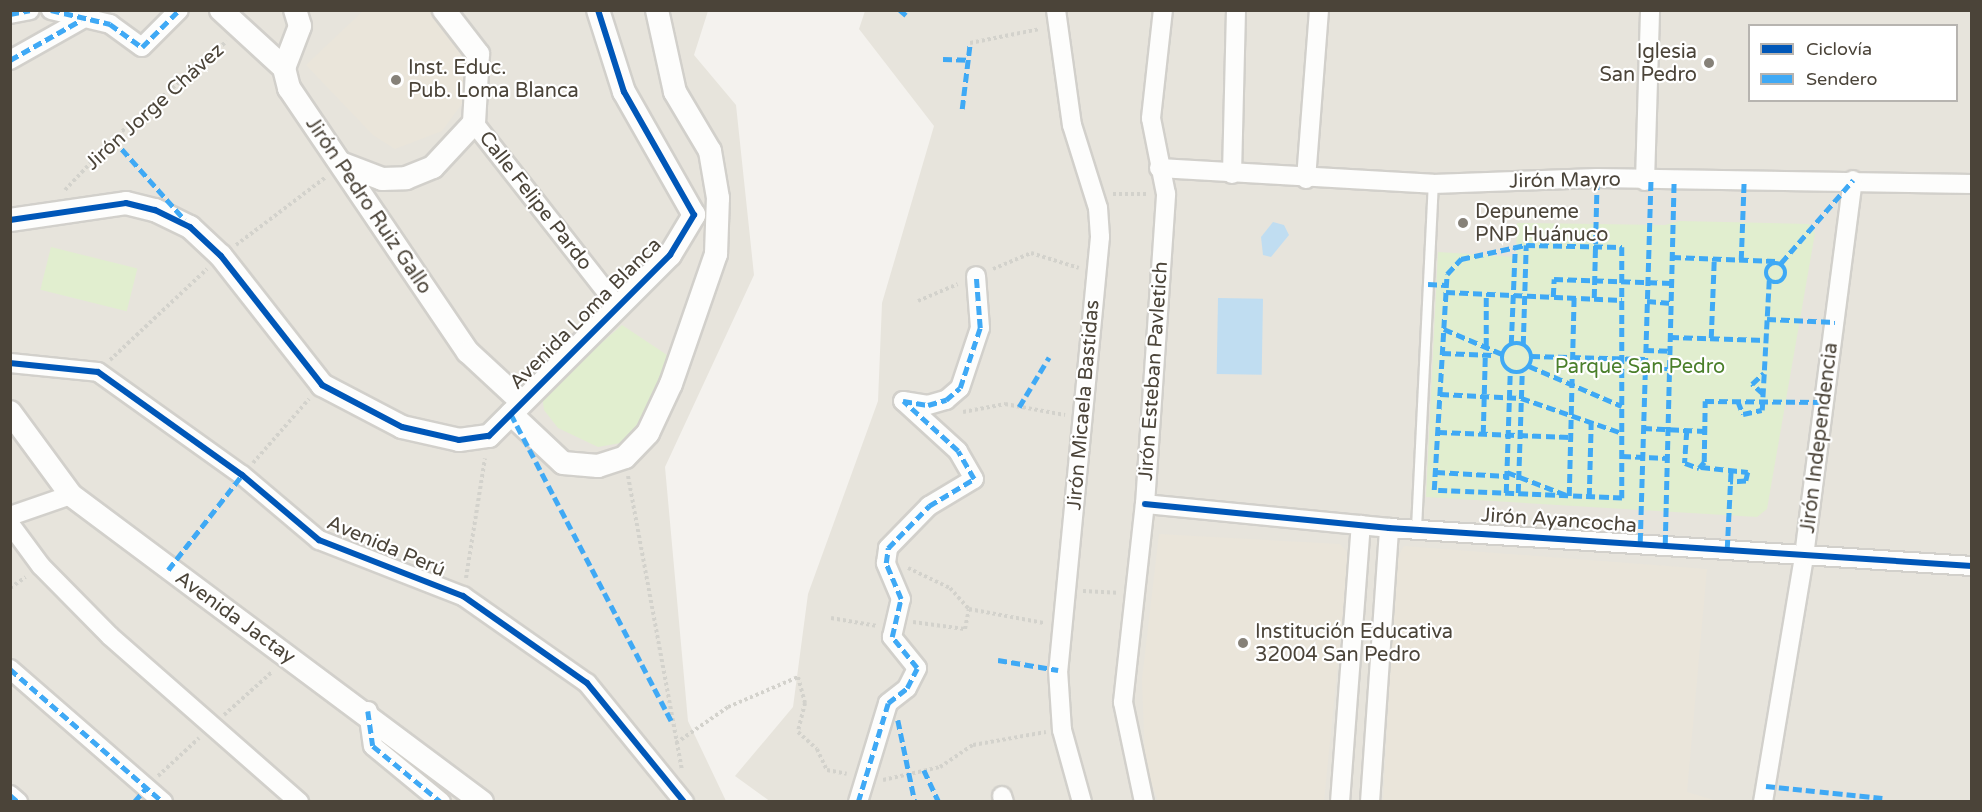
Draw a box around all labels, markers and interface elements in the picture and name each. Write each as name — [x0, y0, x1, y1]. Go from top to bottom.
legend — [1748, 24, 1958, 102]
text: Ciclovía — [1806, 38, 1872, 60]
street label: Jirón Jorge Chávez — [81, 39, 229, 175]
place label: Iglesia San Pedro — [1599, 40, 1697, 87]
place label: Inst. Educ. Pub. Loma Blanca — [408, 56, 579, 103]
marker: Iglesia San Pedro — [1702, 56, 1716, 70]
text: Sendero — [1806, 68, 1877, 90]
marker: Inst. Educ. Pub. Loma Blanca — [389, 73, 403, 87]
street label: Jirón Pedro Ruiz Gallo — [300, 113, 436, 299]
street label: Calle Felipe Pardo — [473, 127, 597, 275]
street label: Jirón Mayro — [1509, 168, 1621, 194]
place label: Depuneme PNP Huánuco — [1475, 200, 1608, 247]
marker: Depuneme PNP Huánuco — [1456, 216, 1470, 230]
street label: Avenida Loma Blanca — [505, 233, 667, 395]
street label: Jirón Esteban Pavletich — [1134, 261, 1174, 481]
street label: Jirón Micaela Bastidas — [1063, 299, 1105, 511]
street label: Jirón Independencia — [1796, 341, 1844, 535]
park label: Parque San Pedro — [1555, 355, 1725, 379]
street label: Jirón Ayancocha — [1480, 504, 1638, 538]
street label: Avenida Perú — [323, 511, 449, 583]
street label: Avenida Jactay — [170, 566, 300, 670]
place label: Institución Educativa 32004 San Pedro — [1255, 620, 1453, 667]
marker: Institución Educativa 32004 San Pedro — [1236, 636, 1250, 650]

